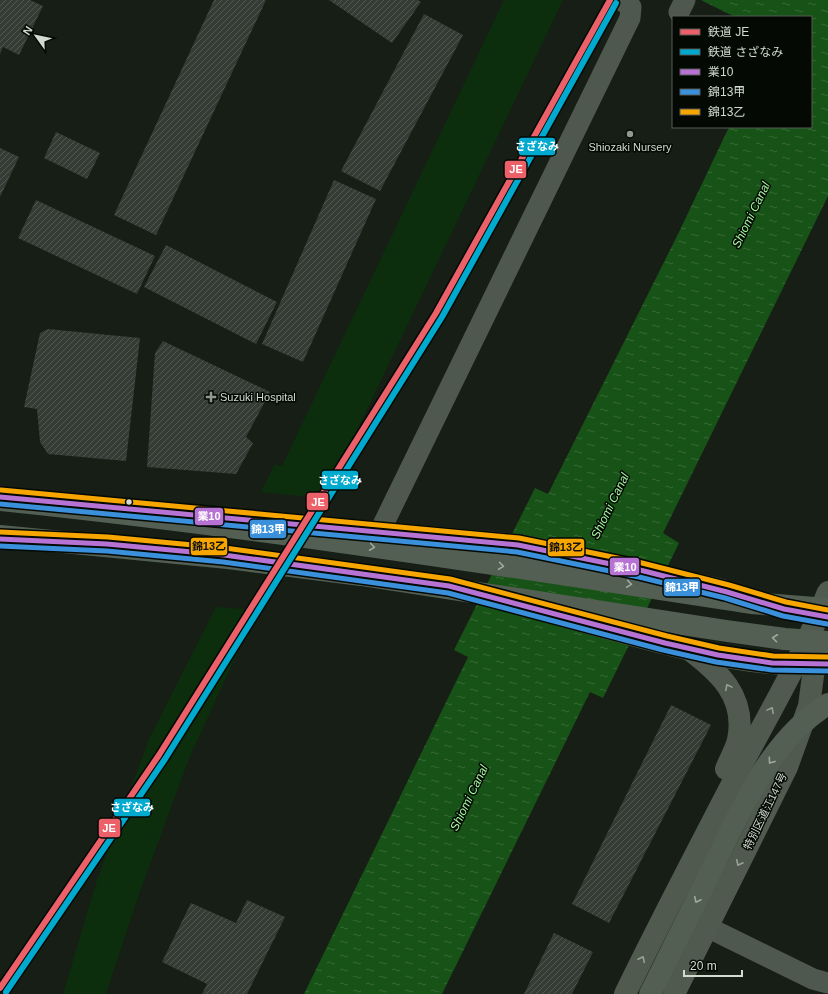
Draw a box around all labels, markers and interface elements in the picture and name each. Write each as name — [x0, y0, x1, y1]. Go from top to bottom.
north arrow — [16, 16, 56, 56]
legend — [672, 16, 812, 128]
text: N — [20, 24, 35, 37]
text: 鉄道 JE — [708, 25, 749, 39]
text: 鉄道 さざなみ — [708, 45, 783, 59]
text: 業10 — [708, 65, 734, 79]
text: 錦13甲 — [708, 85, 745, 99]
text: 錦13乙 — [708, 105, 745, 119]
marker: Shiozaki Nursery — [625, 129, 635, 139]
line badge: さざなみ — [518, 137, 556, 156]
text: さざなみ — [515, 140, 559, 152]
place label: Shiozaki Nursery — [588, 141, 672, 153]
line badge: JE — [504, 160, 527, 179]
text: JE — [509, 163, 523, 175]
water label: Shiomi Canal — [729, 180, 773, 250]
marker: Suzuki Hospital — [205, 391, 217, 403]
place label: Suzuki Hospital — [220, 391, 296, 403]
line badge: さざなみ — [321, 470, 359, 490]
water label: Shiomi Canal — [588, 471, 632, 541]
text: さざなみ — [318, 474, 362, 486]
line badge: JE — [306, 492, 329, 511]
text: JE — [311, 496, 325, 508]
unlabelled marker — [124, 497, 134, 507]
line badge: 業10 — [194, 507, 224, 526]
text: 業10 — [197, 510, 221, 522]
line badge: 錦13甲 — [249, 519, 287, 539]
text: 錦13甲 — [251, 523, 285, 535]
line badge: 錦13乙 — [190, 537, 228, 556]
line badge: 錦13乙 — [547, 538, 585, 557]
text: 錦13乙 — [192, 540, 226, 552]
text: 錦13乙 — [549, 541, 583, 553]
one-way arrow — [369, 542, 375, 551]
line badge: 業10 — [609, 557, 640, 576]
one-way arrow — [498, 561, 504, 570]
text: 業10 — [613, 561, 637, 573]
line badge: 錦13甲 — [663, 578, 701, 597]
one-way arrow — [626, 580, 632, 588]
text: 錦13甲 — [665, 581, 699, 593]
one-way arrow — [772, 634, 778, 643]
one-way arrow — [725, 684, 733, 692]
one-way arrow — [766, 707, 774, 715]
one-way arrow — [768, 757, 776, 764]
water label: Shiomi Canal — [447, 763, 491, 833]
street label: 特別区道江147号 — [741, 770, 789, 852]
line badge: さざなみ — [113, 798, 151, 817]
text: さざなみ — [110, 801, 154, 813]
line badge: JE — [98, 818, 121, 838]
text: JE — [102, 822, 116, 834]
one-way arrow — [736, 859, 744, 867]
one-way arrow — [694, 896, 701, 903]
scale bar — [684, 952, 742, 978]
one-way arrow — [637, 956, 645, 963]
text: 20 m — [690, 959, 717, 973]

